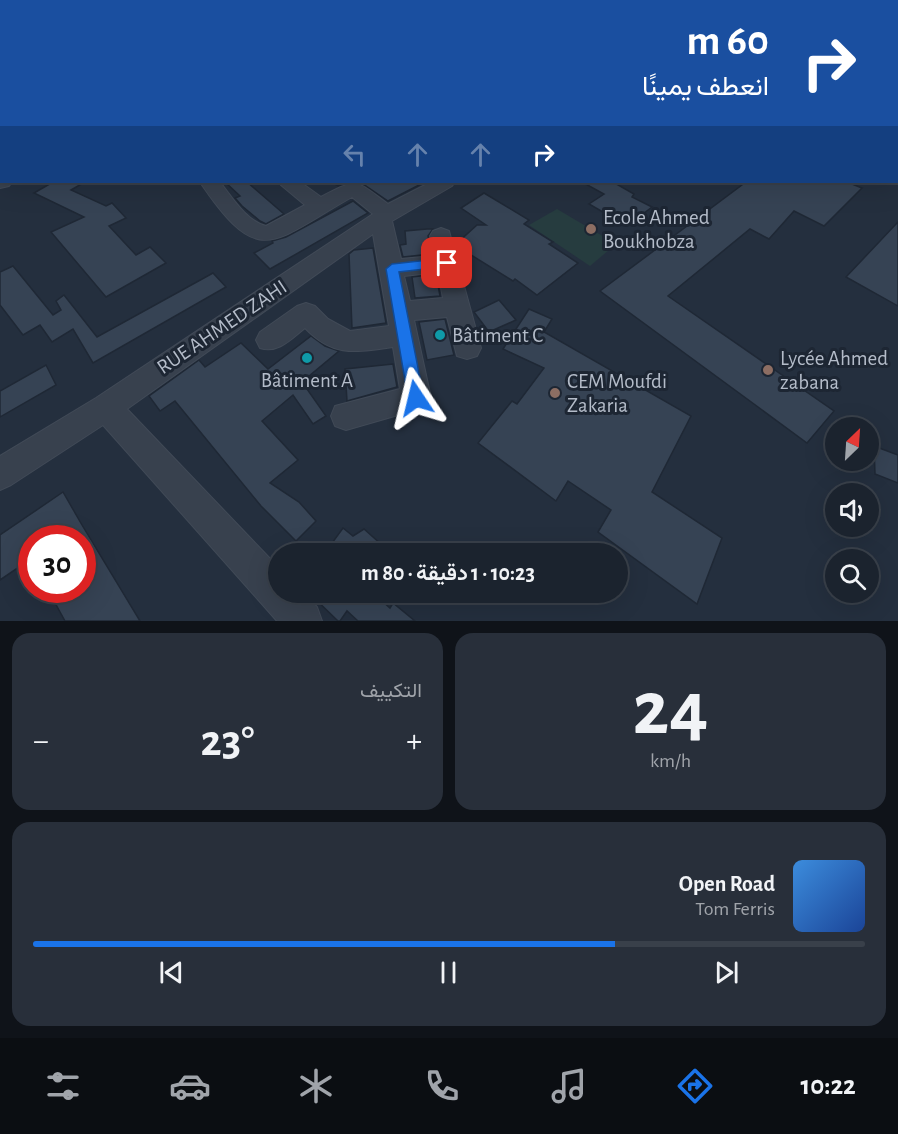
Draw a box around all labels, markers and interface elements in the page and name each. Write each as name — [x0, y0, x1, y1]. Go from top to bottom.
text: 60 m — [687, 20, 769, 62]
icon: right — [790, 24, 868, 102]
text: انعطف يمينًا — [642, 73, 769, 100]
icon: left — [338, 138, 371, 171]
icon: ahead — [401, 138, 434, 171]
icon: ahead — [464, 138, 497, 171]
icon: right — [527, 138, 560, 171]
place label: Ecole Ahmed Boukhobza — [603, 207, 710, 252]
marker: Ecole Ahmed Boukhobza — [584, 222, 598, 236]
pin — [421, 237, 472, 288]
icon: arrive — [430, 246, 463, 279]
street label: RUE AHMED ZAHI — [153, 276, 291, 378]
place label: Bâtiment C — [452, 325, 543, 346]
marker: Bâtiment C — [433, 328, 447, 342]
place label: Lycée Ahmed zabana — [780, 348, 888, 393]
marker: Bâtiment A — [300, 351, 314, 365]
marker: Lycée Ahmed zabana — [761, 363, 775, 377]
position arrow — [384, 366, 448, 430]
place label: Bâtiment A — [261, 370, 353, 391]
place label: CEM Moufdi Zakaria — [567, 371, 667, 416]
marker: CEM Moufdi Zakaria — [548, 386, 562, 400]
north arrow — [825, 417, 879, 471]
map controls — [825, 417, 879, 603]
button: sound — [825, 483, 879, 537]
speed limit sign: 30 — [18, 525, 96, 603]
button: search — [825, 549, 879, 603]
text: 10:23 · 1 دقيقة · 80 m — [361, 562, 535, 584]
text: 24 — [633, 671, 709, 749]
text: التكييف — [360, 681, 422, 701]
text: 23° — [201, 719, 254, 764]
text: − — [33, 725, 49, 758]
text: + — [406, 725, 422, 758]
text: km/h — [650, 751, 691, 771]
text: Open Road — [679, 873, 775, 895]
text: Tom Ferris — [695, 899, 775, 919]
icon: previous — [155, 956, 188, 989]
icon: pause — [432, 956, 465, 989]
icon: next — [710, 956, 743, 989]
icon: filters — [42, 1065, 84, 1107]
icon: car — [169, 1065, 211, 1107]
icon: climate — [295, 1065, 337, 1107]
icon: phone — [421, 1065, 463, 1107]
icon: music — [548, 1065, 590, 1107]
icon: directions — [674, 1065, 716, 1107]
text: 10:22 — [800, 1072, 856, 1099]

